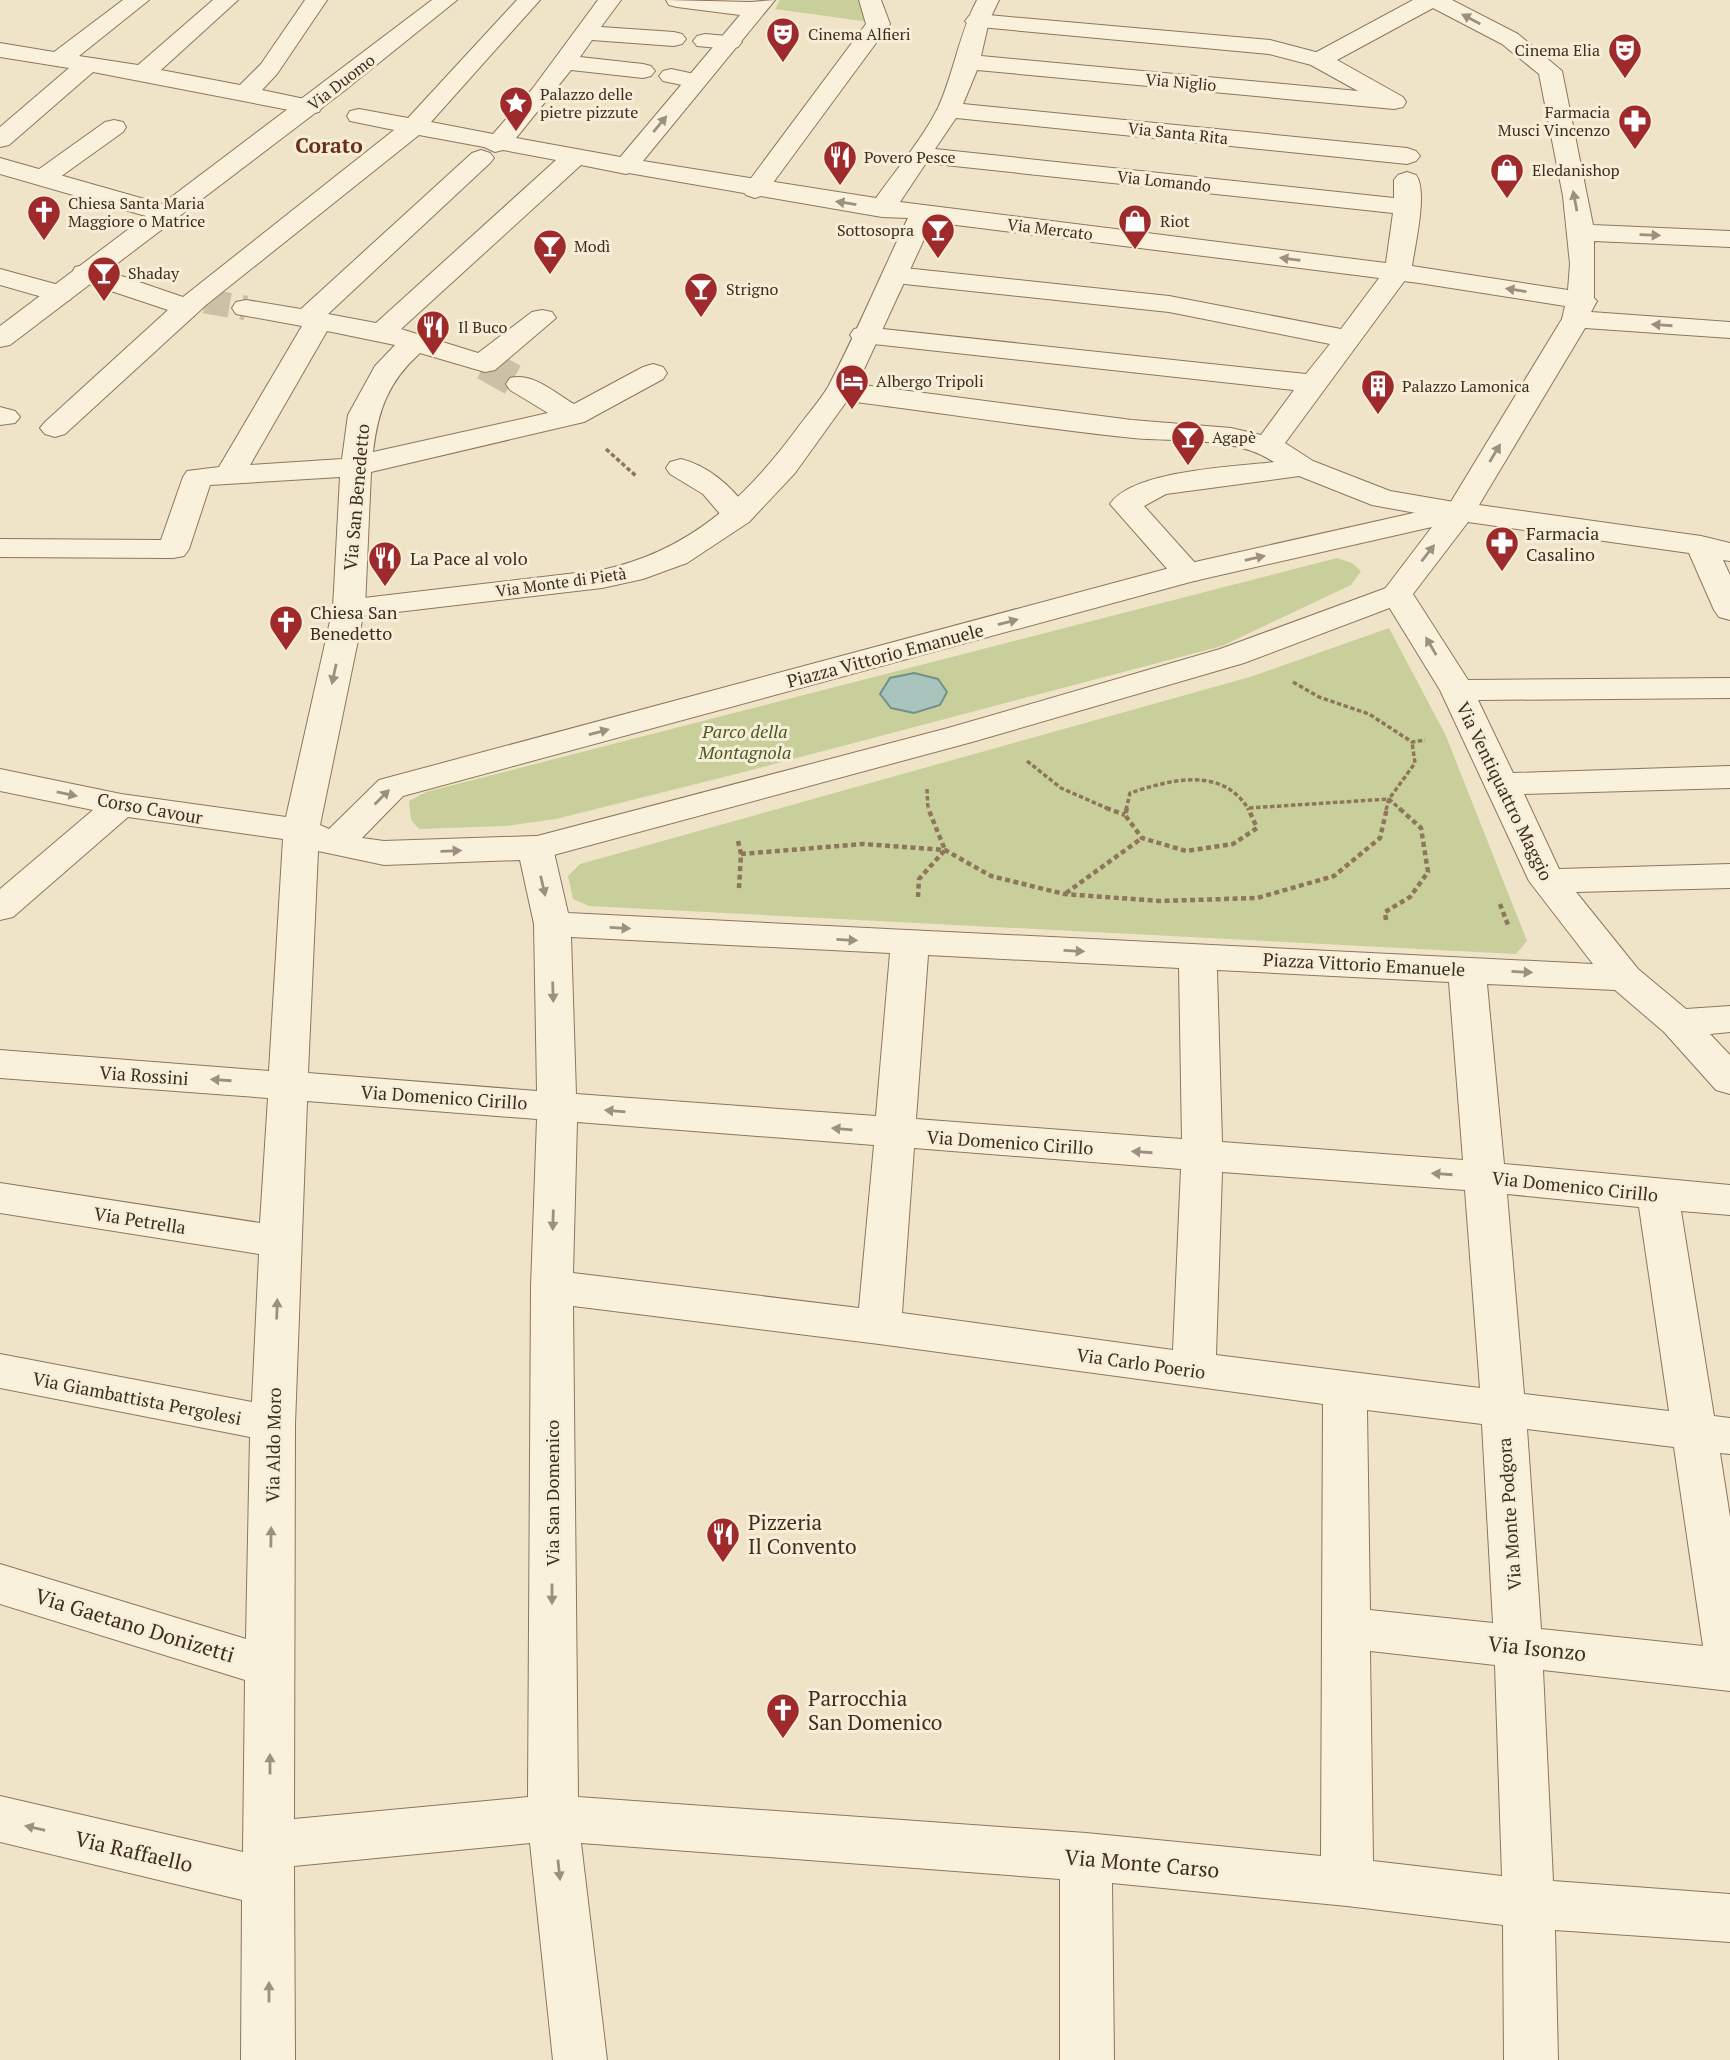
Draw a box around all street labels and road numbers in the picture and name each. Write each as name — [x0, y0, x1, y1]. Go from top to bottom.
street label: Via Duomo — [303, 49, 379, 115]
street label: Via Niglio — [1145, 68, 1218, 96]
street label: Via Santa Rita — [1127, 117, 1229, 149]
street label: Via Lomando — [1116, 165, 1212, 197]
street label: Via Mercato — [1006, 213, 1094, 245]
street label: Via San Benedetto — [338, 423, 374, 571]
street label: Via Monte di Pietà — [494, 562, 628, 602]
street label: Piazza Vittorio Emanuele — [784, 617, 986, 693]
street label: Via Ventiquattro Maggio — [1451, 698, 1559, 884]
street label: Corso Cavour — [95, 787, 205, 829]
street label: Piazza Vittorio Emanuele — [1262, 947, 1466, 981]
street label: Via Rossini — [99, 1060, 189, 1090]
street label: Via Domenico Cirillo — [360, 1079, 528, 1115]
street label: Via Domenico Cirillo — [926, 1124, 1094, 1160]
street label: Via Domenico Cirillo — [1491, 1165, 1659, 1207]
street label: Via Petrella — [92, 1201, 188, 1239]
street label: Via Carlo Poerio — [1075, 1342, 1207, 1384]
street label: Via Giambattista Pergolesi — [30, 1366, 244, 1430]
street label: Via Aldo Moro — [260, 1387, 286, 1503]
street label: Via San Domenico — [540, 1420, 564, 1566]
street label: Via Monte Podgora — [1492, 1437, 1526, 1591]
street label: Via Gaetano Donizetti — [32, 1581, 238, 1669]
street label: Via Isonzo — [1487, 1629, 1587, 1667]
street label: Via Raffaello — [72, 1824, 196, 1878]
street label: Via Monte Carso — [1064, 1842, 1220, 1884]

